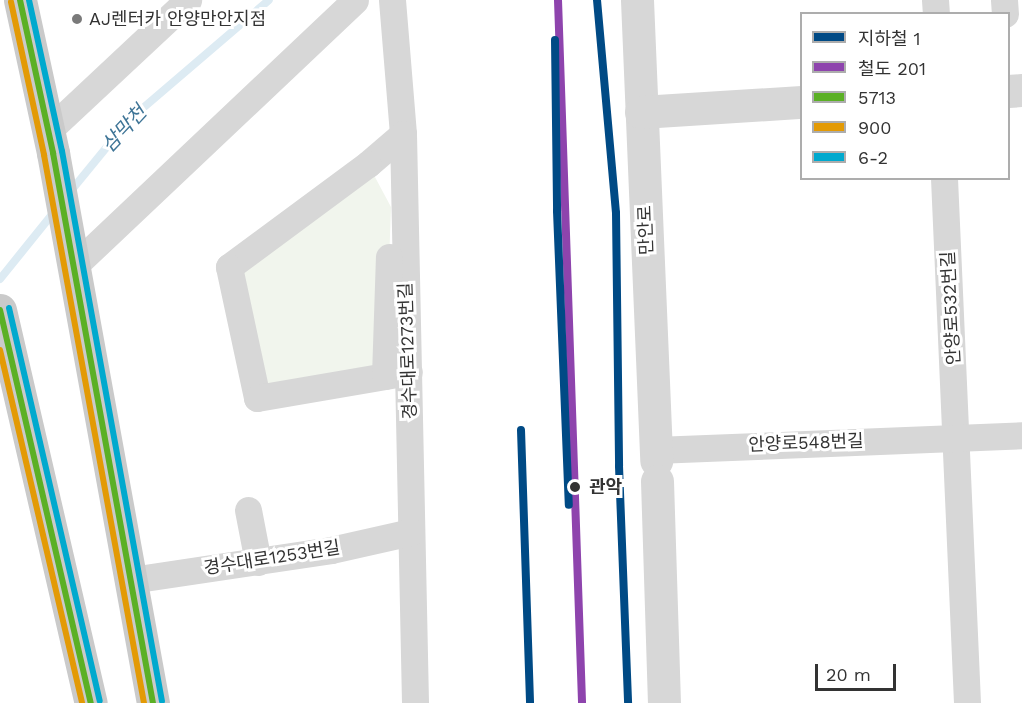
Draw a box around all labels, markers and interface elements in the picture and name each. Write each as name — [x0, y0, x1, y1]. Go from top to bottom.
place label: AJ렌터카 안양만안지점 — [89, 8, 266, 30]
marker: AJ렌터카 안양만안지점 — [70, 12, 84, 26]
legend — [800, 12, 1010, 180]
text: 지하철 1 — [858, 28, 920, 49]
text: 철도 201 — [858, 58, 926, 79]
text: 5713 — [858, 87, 896, 108]
water label: 삼막천 — [96, 101, 152, 157]
text: 900 — [858, 117, 892, 138]
text: 6-2 — [858, 147, 888, 168]
street label: 만안로 — [634, 205, 658, 255]
street label: 안양로532번길 — [937, 250, 965, 366]
street label: 경수대로1273번길 — [395, 282, 421, 420]
street label: 안양로548번길 — [748, 430, 864, 456]
place label: 관악 — [589, 476, 622, 498]
marker: 관악 — [566, 478, 584, 496]
street label: 경수대로1253번길 — [202, 537, 342, 579]
scale bar — [818, 652, 899, 690]
text: 20 m — [826, 664, 871, 685]

